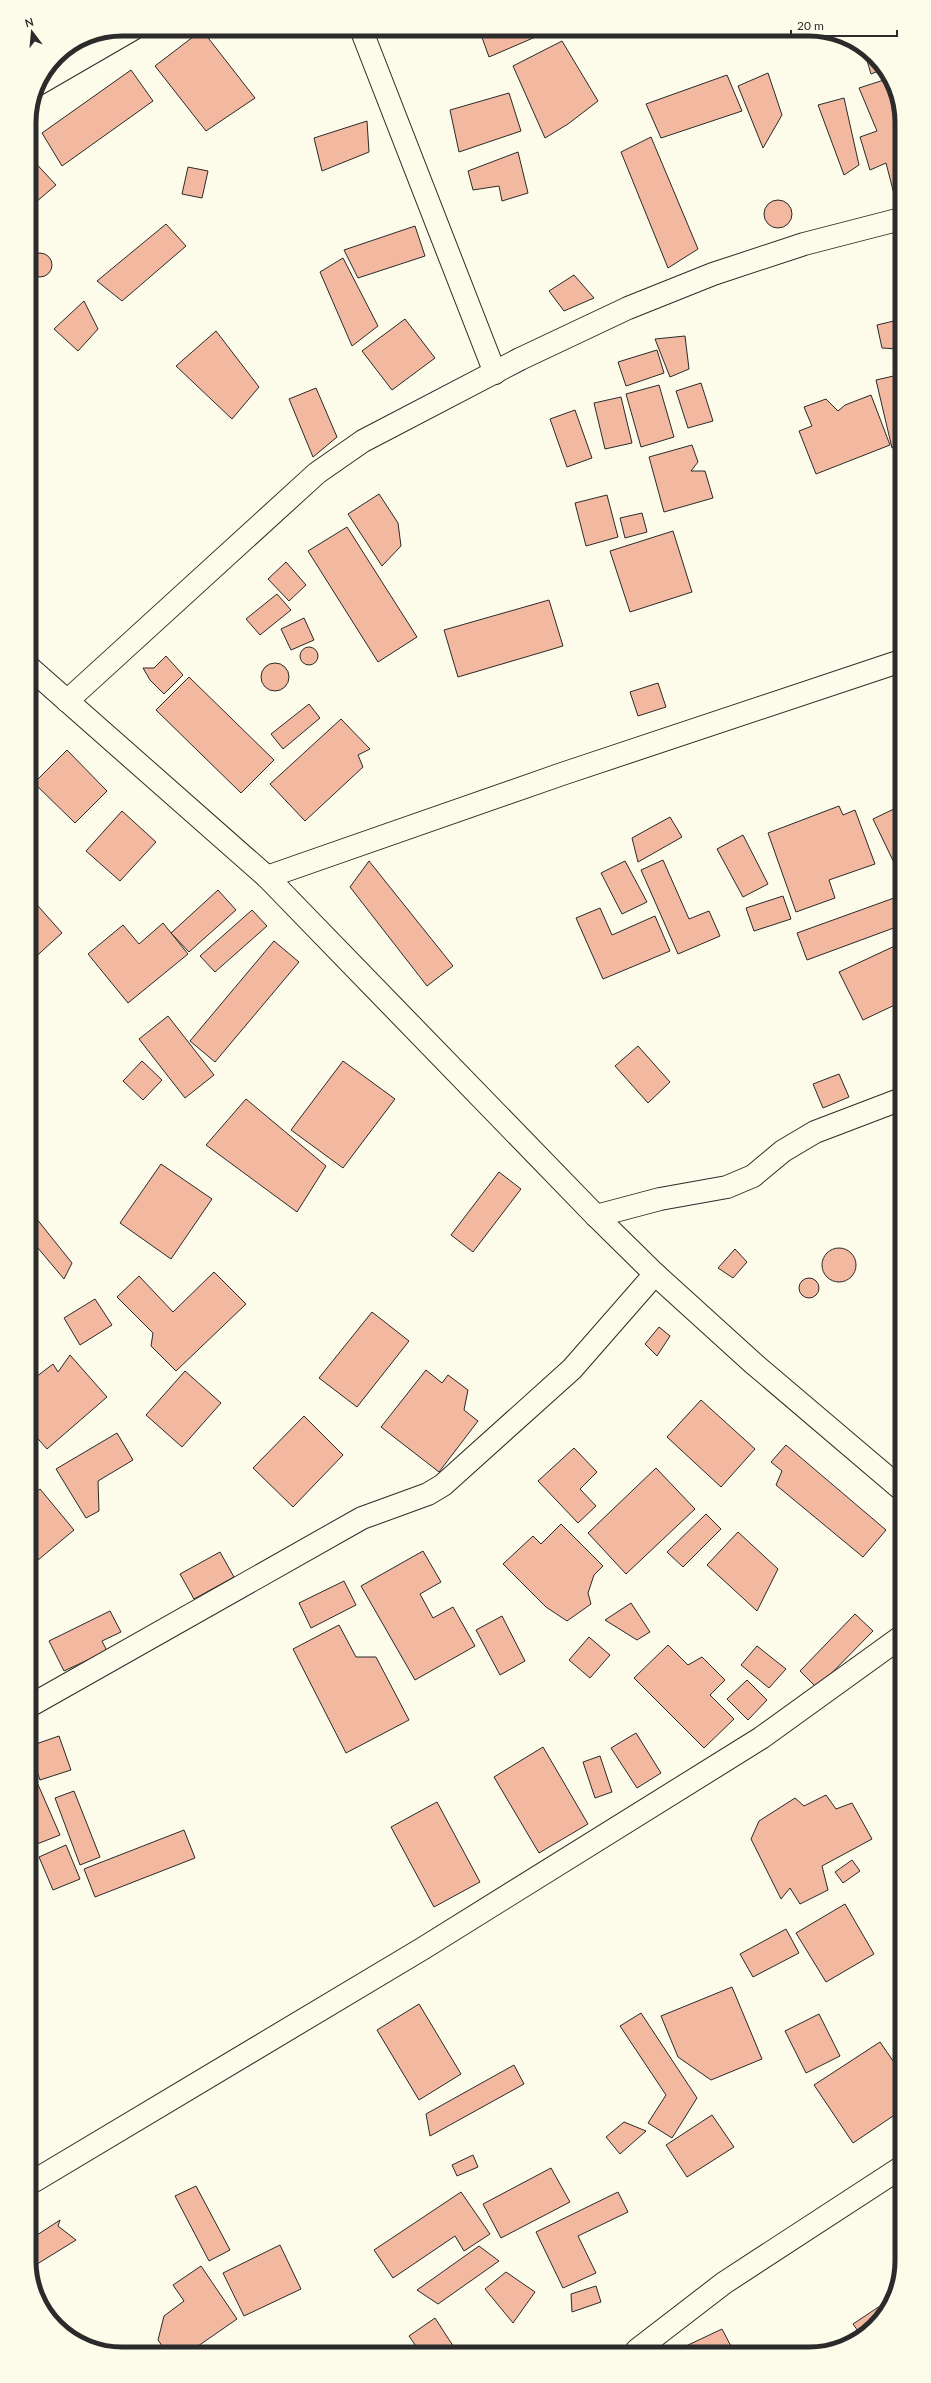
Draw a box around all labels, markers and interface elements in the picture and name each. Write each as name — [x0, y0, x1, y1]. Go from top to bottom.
north arrow — [12, 12, 52, 52]
scale bar — [791, 12, 897, 38]
text: N — [23, 14, 35, 29]
text: 20 m — [797, 18, 824, 33]

